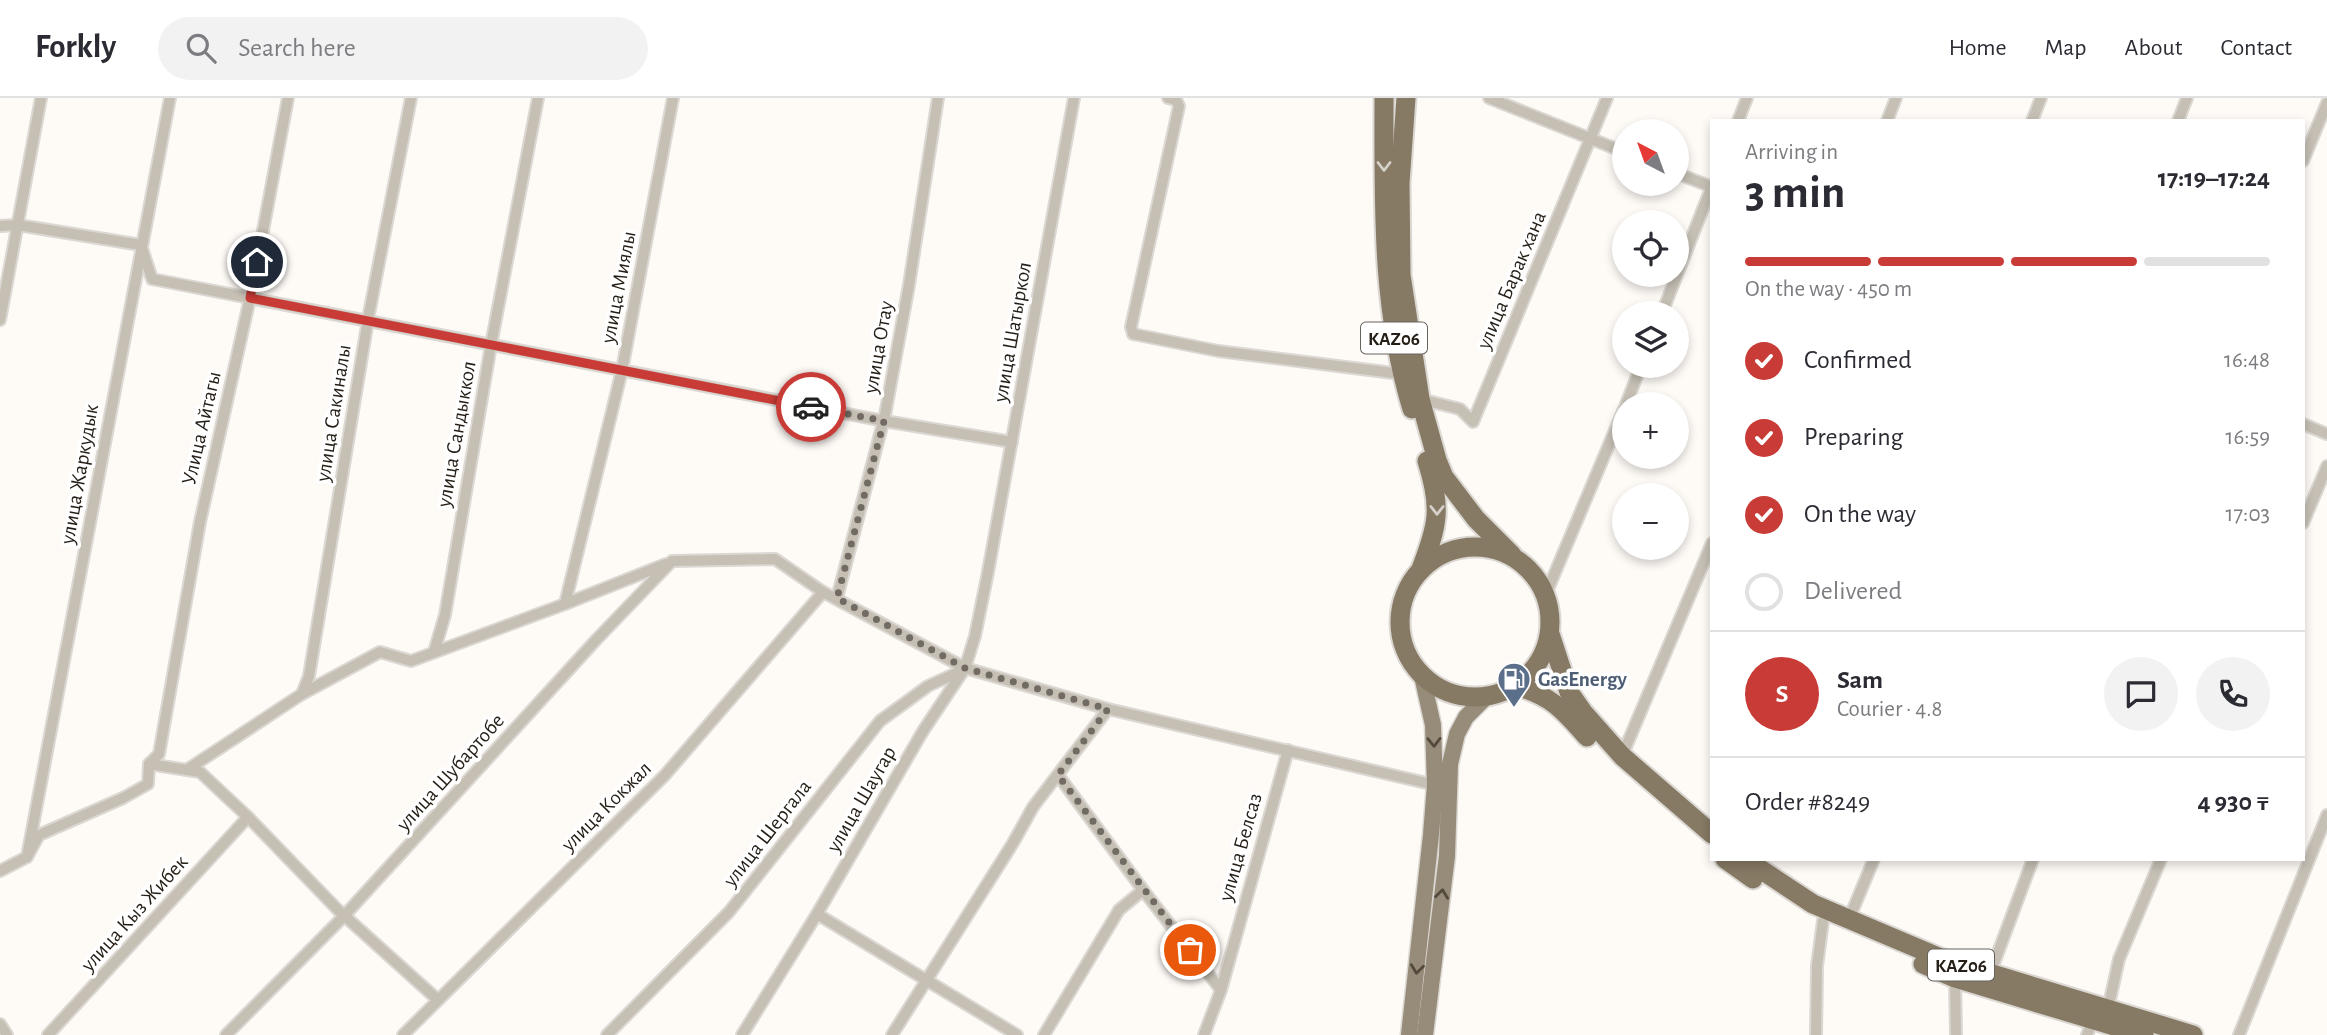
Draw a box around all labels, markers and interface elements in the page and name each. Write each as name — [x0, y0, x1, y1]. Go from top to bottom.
search box — [158, 17, 648, 80]
icon: search — [182, 29, 220, 67]
text: Forkly — [35, 31, 116, 64]
text: Search here — [238, 35, 356, 61]
text: Home — [1949, 36, 2007, 60]
text: Map — [2045, 36, 2087, 60]
text: About — [2125, 36, 2182, 60]
text: Contact — [2220, 36, 2292, 60]
north arrow — [1612, 119, 1689, 196]
map controls — [1612, 119, 1689, 560]
text: Arriving in — [1745, 141, 1838, 164]
one-way arrow — [1376, 161, 1392, 172]
text: 17:19–17:24 — [2158, 165, 2270, 191]
text: 3 min — [1745, 170, 1845, 216]
street label: улица Барак хана — [1473, 208, 1550, 353]
button: locate — [1612, 210, 1689, 287]
street label: улица Миялы — [597, 229, 640, 346]
pin — [227, 232, 287, 292]
icon: home — [238, 243, 276, 281]
street label: улица Шатыркол — [990, 260, 1035, 405]
text: On the way · 450 m — [1745, 278, 1912, 301]
street label: улица Отау — [860, 299, 897, 396]
button: layers — [1612, 301, 1689, 378]
road number: KАZ06 — [1361, 322, 1427, 354]
icon: check — [1745, 342, 1783, 380]
street label: улица Сакиналы — [312, 343, 355, 484]
text: Confirmed — [1804, 347, 1912, 373]
text: 16:48 — [2224, 349, 2270, 372]
street label: улица Сандыккол — [433, 360, 480, 510]
street label: Улица Айтагы — [178, 369, 225, 487]
courier — [776, 372, 846, 442]
icon: car — [792, 388, 830, 426]
button: + — [1612, 392, 1689, 469]
street label: улица Жаркудык — [57, 402, 102, 547]
icon: check — [1745, 419, 1783, 457]
text: Preparing — [1804, 424, 1903, 450]
text: 16:59 — [2226, 426, 2270, 449]
button: − — [1612, 483, 1689, 560]
icon: check — [1745, 496, 1783, 534]
text: On the way — [1804, 501, 1916, 527]
text: 17:03 — [2226, 503, 2270, 526]
one-way arrow — [1429, 505, 1445, 516]
text: Delivered — [1804, 578, 1902, 604]
button: chat — [2104, 657, 2178, 731]
button: phone — [2196, 657, 2270, 731]
fuel station icon: GasEnergy — [1495, 660, 1533, 709]
text: Sam — [1837, 667, 1883, 693]
place label: GasEnergy — [1538, 669, 1628, 690]
text: S — [1776, 681, 1788, 707]
text: Courier · 4.8 — [1837, 698, 1942, 721]
street label: улица Шубартобе — [392, 710, 508, 836]
one-way arrow — [1426, 738, 1442, 748]
street label: улица Шаугар — [822, 743, 900, 857]
street label: улица Кокжал — [557, 757, 655, 856]
street label: улица Шергала — [719, 776, 816, 891]
text: Order #8249 — [1745, 789, 1870, 815]
text: 4 930 ₸ — [2198, 789, 2270, 815]
street label: улица Белсаз — [1215, 791, 1266, 904]
street label: улица Кыз Жибек — [76, 851, 192, 976]
one-way arrow — [1435, 888, 1450, 900]
pin — [1160, 920, 1220, 980]
icon: bag — [1171, 931, 1209, 969]
road number: KАZ06 — [1928, 950, 1994, 980]
one-way arrow — [1410, 963, 1425, 975]

